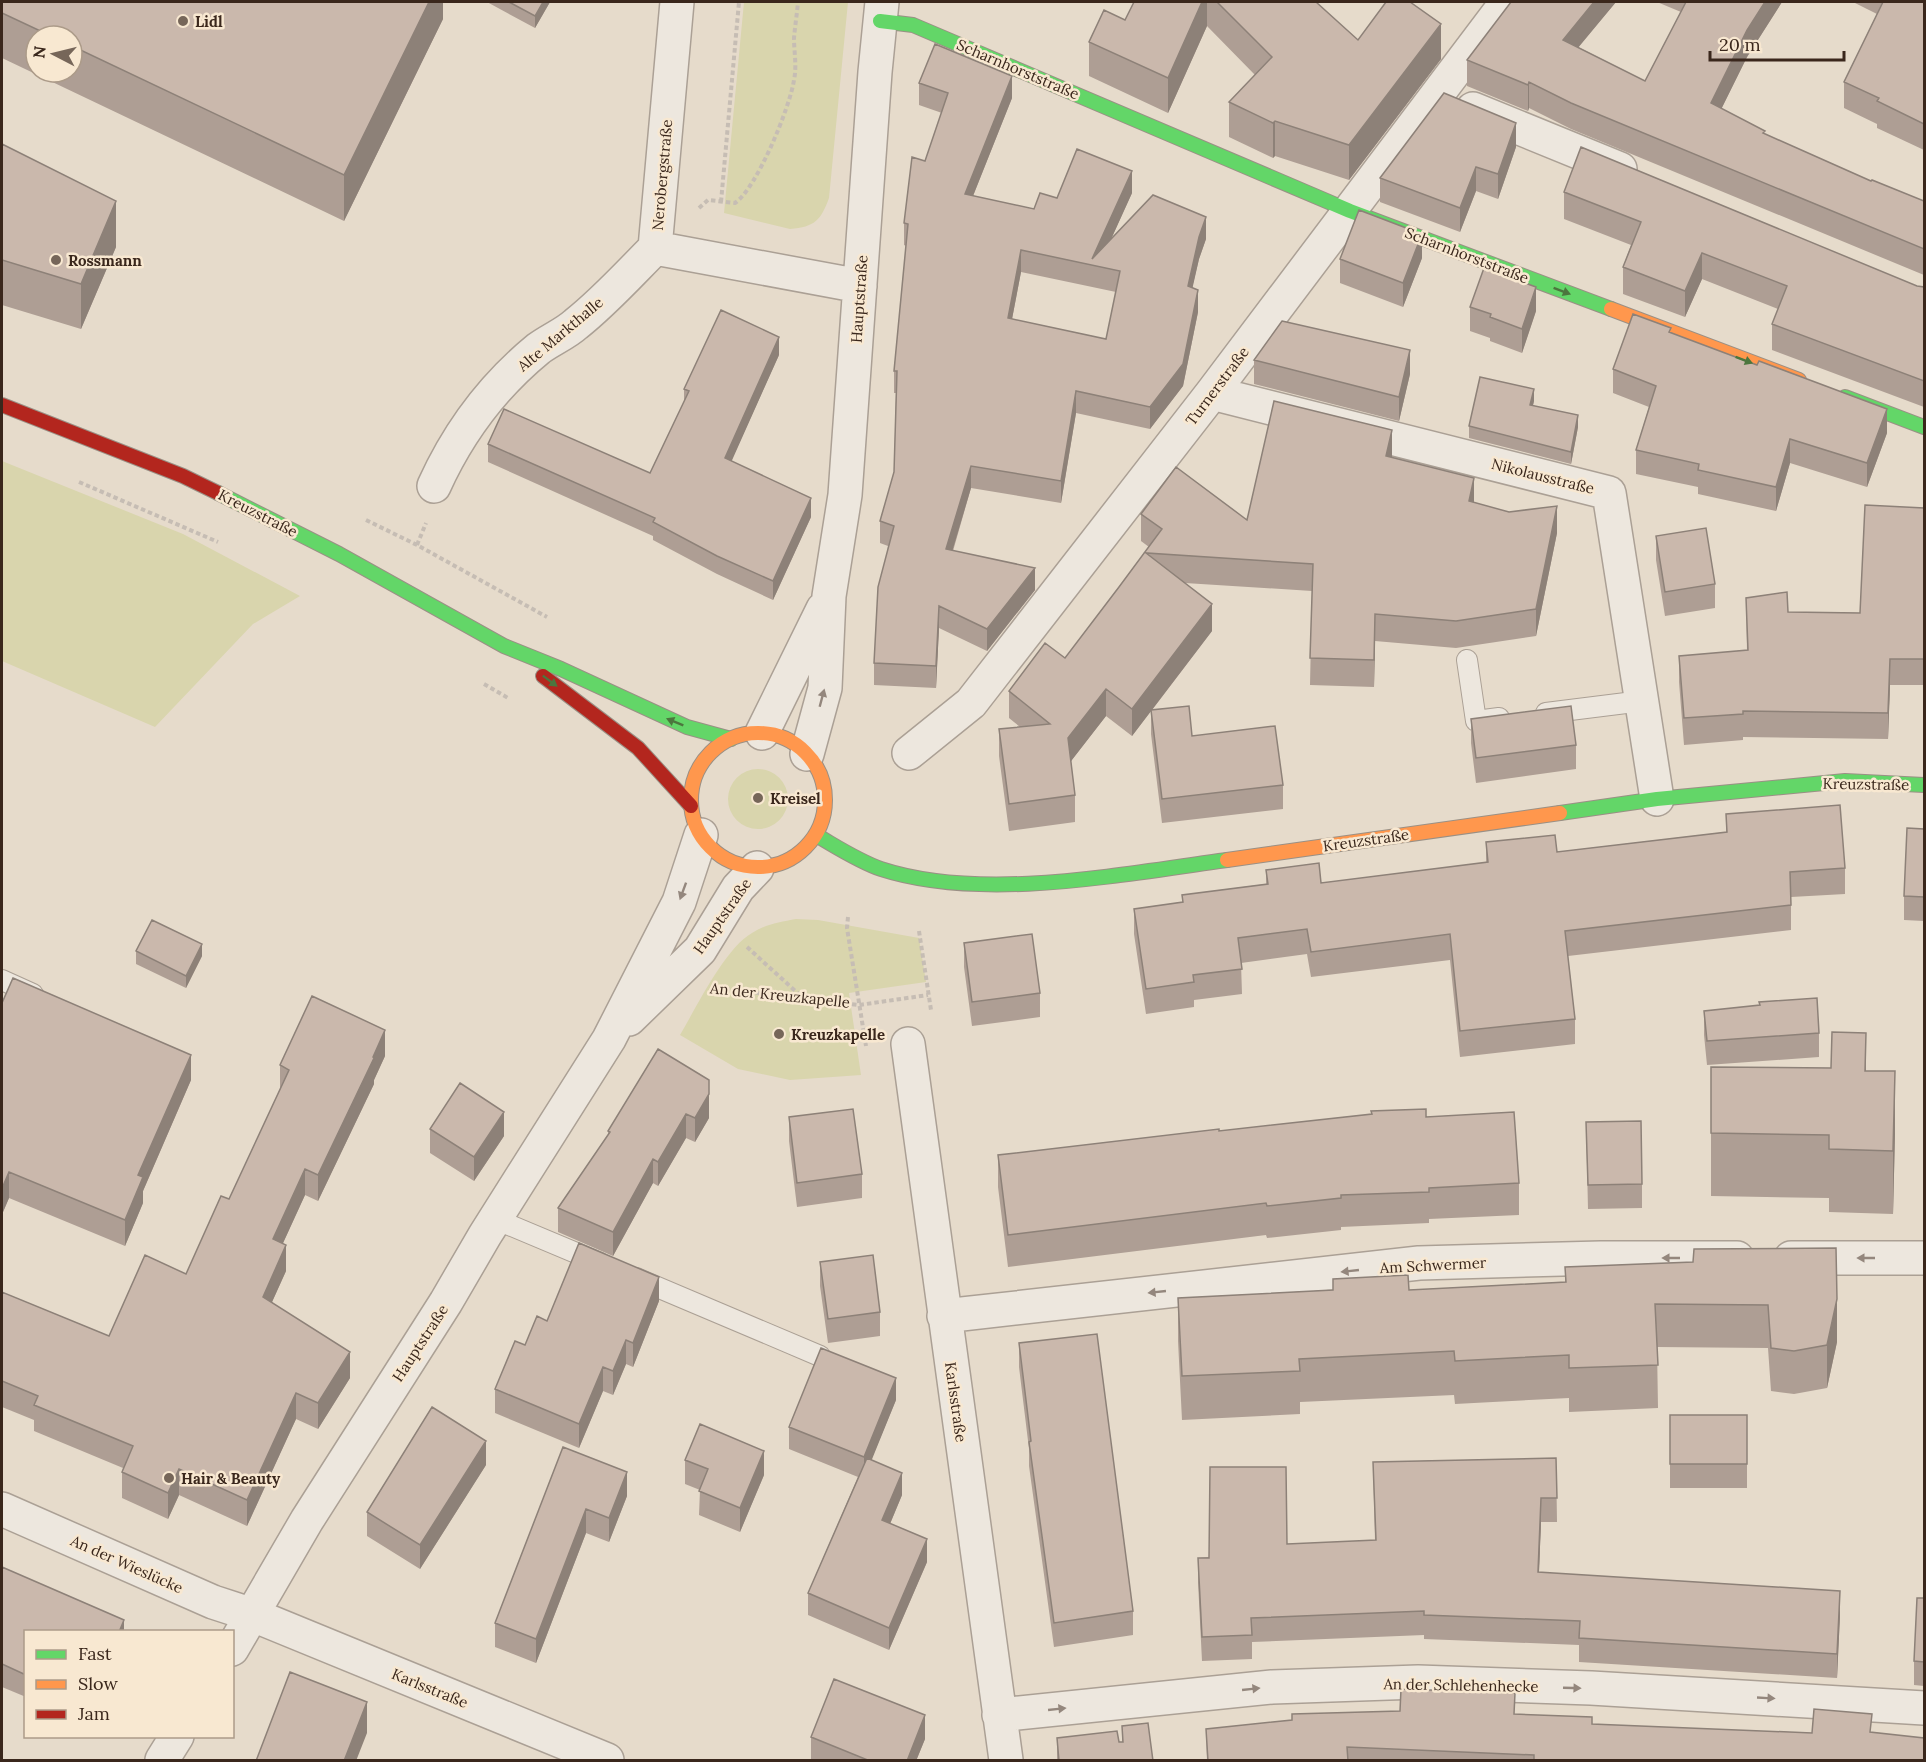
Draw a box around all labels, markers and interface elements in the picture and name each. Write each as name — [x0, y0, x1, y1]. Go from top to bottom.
place label: Lidl — [195, 12, 223, 31]
marker: Lidl — [176, 14, 190, 28]
north arrow — [24, 24, 84, 84]
scale bar — [1710, 24, 1844, 62]
text: 20 m — [1719, 33, 1761, 56]
street label: Scharnhorststraße — [954, 35, 1082, 103]
text: N — [28, 45, 50, 60]
street label: Nerobergstraße — [648, 119, 676, 231]
street label: Scharnhorststraße — [1402, 223, 1532, 287]
place label: Rossmann — [68, 251, 142, 270]
marker: Rossmann — [49, 253, 63, 267]
street label: Hauptstraße — [846, 254, 872, 344]
one-way arrow — [1553, 287, 1571, 296]
street label: Alte Markthalle — [512, 293, 607, 376]
street label: Turnerstraße — [1181, 343, 1253, 429]
one-way arrow — [1736, 355, 1754, 365]
street label: Nikolausstraße — [1490, 454, 1596, 498]
street label: Kreuzstraße — [215, 485, 301, 541]
one-way arrow — [542, 675, 558, 687]
one-way arrow — [818, 688, 828, 707]
one-way arrow — [666, 717, 684, 726]
street label: Kreuzstraße — [1823, 774, 1909, 794]
place label: Kreisel — [770, 789, 821, 808]
marker: Kreisel — [751, 791, 765, 805]
street label: Kreuzstraße — [1322, 825, 1410, 855]
street label: Hauptstraße — [689, 874, 755, 958]
one-way arrow — [678, 882, 688, 900]
street label: An der Kreuzkapelle — [708, 978, 851, 1012]
place label: Kreuzkapelle — [791, 1025, 885, 1044]
marker: Kreuzkapelle — [772, 1027, 786, 1041]
street label: Am Schwermer — [1378, 1253, 1487, 1277]
one-way arrow — [1662, 1253, 1681, 1263]
one-way arrow — [1857, 1253, 1876, 1263]
one-way arrow — [1341, 1266, 1360, 1276]
one-way arrow — [1147, 1287, 1166, 1297]
street label: Hauptstraße — [388, 1301, 452, 1385]
street label: Karlsstraße — [941, 1361, 971, 1443]
place label: Hair & Beauty — [181, 1469, 281, 1488]
marker: Hair & Beauty — [162, 1471, 176, 1485]
street label: An der Wieslücke — [67, 1530, 186, 1597]
legend — [24, 1630, 234, 1738]
text: Fast — [78, 1642, 112, 1665]
street label: Karlsstraße — [389, 1664, 471, 1712]
text: Slow — [78, 1672, 118, 1695]
street label: An der Schlehenhecke — [1382, 1674, 1539, 1696]
one-way arrow — [1562, 1683, 1581, 1692]
one-way arrow — [1242, 1684, 1261, 1694]
one-way arrow — [1757, 1693, 1776, 1702]
text: Jam — [77, 1702, 110, 1725]
one-way arrow — [1048, 1704, 1067, 1714]

